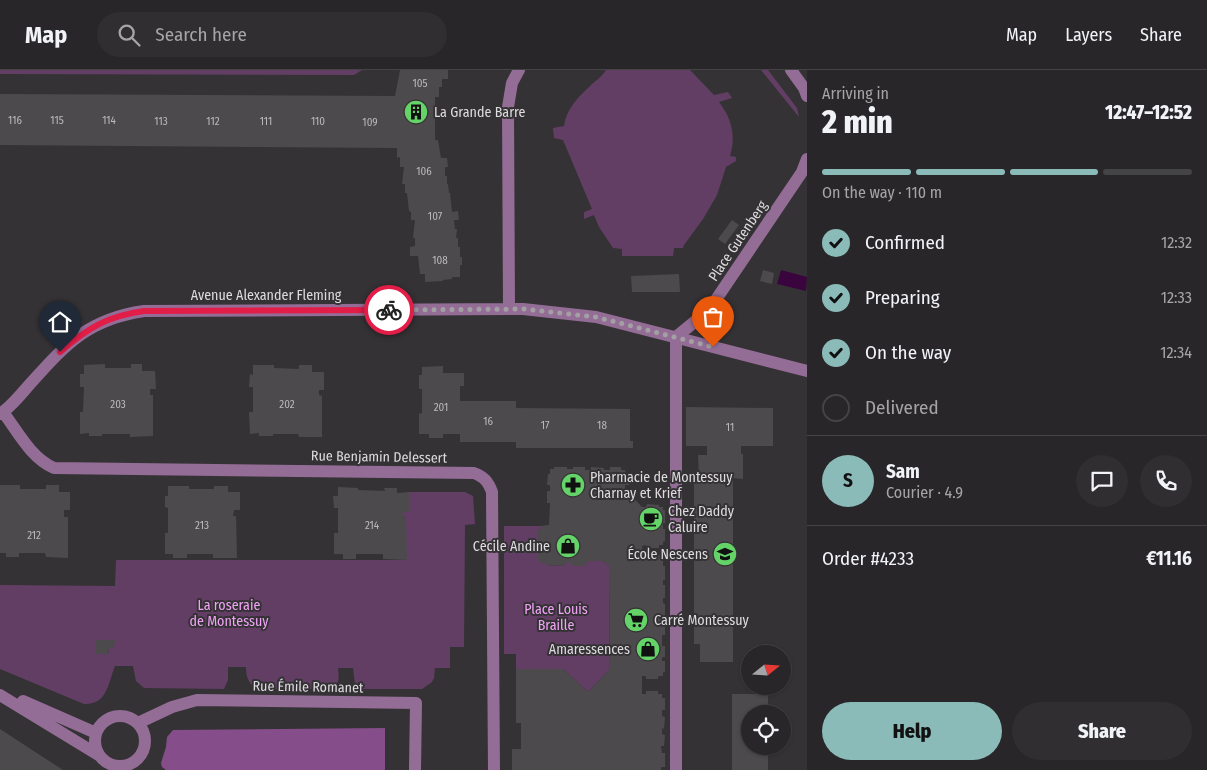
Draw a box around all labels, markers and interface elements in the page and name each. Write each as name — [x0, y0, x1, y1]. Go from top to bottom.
search box — [97, 12, 447, 57]
text: Map — [25, 21, 67, 49]
icon: search — [115, 21, 143, 49]
text: Search here — [155, 23, 247, 46]
text: Map — [1006, 24, 1037, 46]
text: Layers — [1065, 24, 1112, 46]
text: Share — [1140, 24, 1182, 46]
house number: 105 — [412, 77, 428, 90]
text: Arriving in — [822, 84, 889, 103]
building icon: La Grande Barre — [403, 99, 429, 125]
text: 12:47–12:52 — [1105, 101, 1192, 124]
text: 2 min — [822, 103, 893, 141]
place label: La Grande Barre — [434, 104, 526, 121]
house number: 116 — [8, 114, 22, 127]
house number: 115 — [50, 114, 64, 127]
house number: 114 — [102, 114, 117, 127]
house number: 113 — [154, 115, 168, 128]
house number: 112 — [206, 115, 220, 128]
house number: 111 — [260, 115, 272, 128]
house number: 110 — [311, 115, 325, 128]
house number: 109 — [362, 116, 378, 129]
house number: 106 — [416, 165, 432, 178]
text: On the way · 110 m — [822, 183, 942, 202]
street label: Place Gutenberg — [705, 197, 771, 284]
house number: 107 — [428, 210, 443, 223]
icon: check — [822, 229, 850, 257]
text: Confirmed — [865, 231, 945, 254]
text: 12:32 — [1161, 233, 1192, 252]
house number: 108 — [432, 254, 448, 267]
icon: check — [822, 284, 850, 312]
courier — [364, 285, 414, 335]
text: Preparing — [865, 286, 940, 309]
street label: Avenue Alexander Fleming — [191, 287, 342, 304]
text: 12:33 — [1161, 288, 1192, 307]
icon: bike — [375, 296, 403, 324]
pin — [692, 296, 734, 347]
pin — [39, 301, 81, 352]
icon: bag — [699, 303, 727, 331]
icon: home — [46, 308, 74, 336]
icon: check — [822, 339, 850, 367]
text: On the way — [865, 341, 951, 364]
text: 12:34 — [1160, 343, 1192, 362]
text: Delivered — [865, 396, 939, 419]
house number: 203 — [110, 398, 126, 411]
house number: 202 — [279, 398, 295, 411]
house number: 201 — [434, 401, 448, 414]
house number: 16 — [483, 415, 493, 428]
house number: 17 — [541, 419, 550, 432]
house number: 18 — [597, 419, 607, 432]
house number: 11 — [726, 421, 734, 434]
street label: Rue Benjamin Delessert — [311, 447, 448, 467]
button: chat — [1076, 455, 1128, 507]
button: phone — [1140, 455, 1192, 507]
text: Sam — [886, 460, 920, 483]
place label: Pharmacie de Montessuy Charnay et Krief — [590, 469, 733, 502]
text: S — [843, 469, 853, 492]
pharmacy icon: Pharmacie de Montessuy Charnay et Krief — [560, 472, 586, 498]
text: Courier · 4.9 — [886, 483, 963, 502]
place label: Chez Daddy Caluire — [668, 503, 735, 536]
cafe icon: Chez Daddy Caluire — [638, 506, 664, 532]
house number: 213 — [195, 519, 209, 532]
house number: 214 — [365, 519, 380, 532]
house number: 212 — [27, 529, 41, 542]
shop icon: Cécile Andine — [555, 533, 581, 559]
place label: Cécile Andine — [473, 538, 550, 555]
school or university icon: École Nescens — [712, 541, 738, 567]
place label: École Nescens — [627, 545, 708, 563]
text: Order #4233 — [822, 547, 914, 570]
text: €11.16 — [1146, 547, 1192, 570]
park label: La roseraie de Montessuy — [189, 597, 269, 630]
park label: Place Louis Braille — [524, 601, 588, 634]
supermarket icon: Carré Montessuy — [623, 607, 649, 633]
place label: Carré Montessuy — [654, 612, 750, 629]
shop icon: Amaressences — [635, 636, 661, 662]
place label: Amaressences — [549, 641, 630, 658]
north arrow — [741, 645, 791, 695]
map controls — [741, 645, 791, 755]
street label: Rue Émile Romanet — [252, 677, 364, 696]
button: Help — [822, 702, 1002, 760]
button: Share — [1012, 702, 1192, 760]
button: locate — [741, 705, 791, 755]

